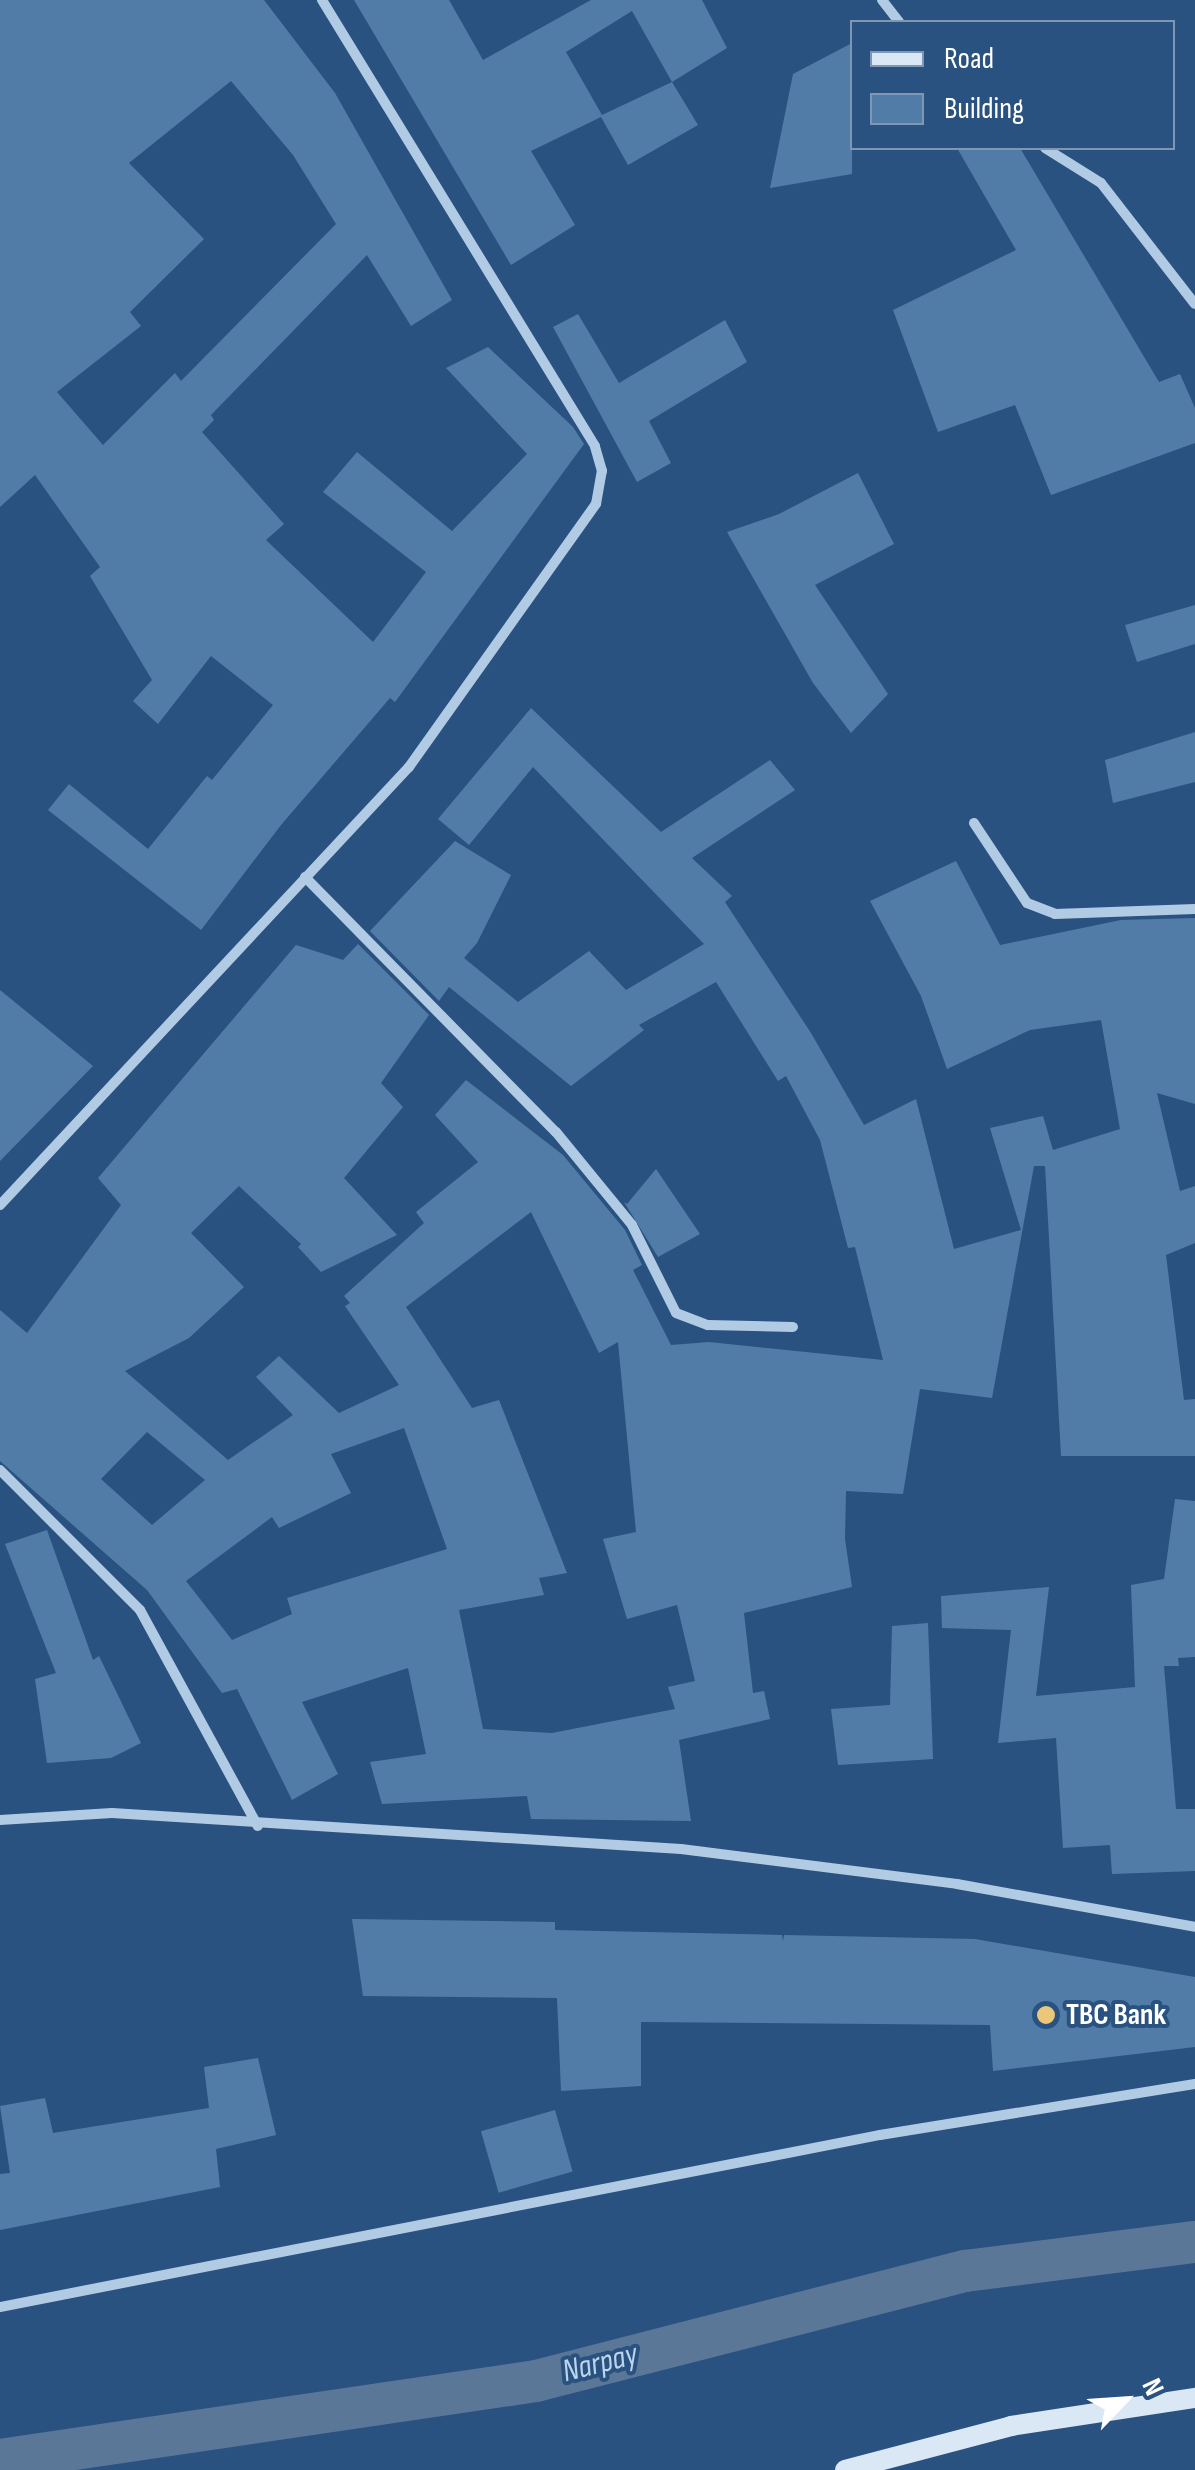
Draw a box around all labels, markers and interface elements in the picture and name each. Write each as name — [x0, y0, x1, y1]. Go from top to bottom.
legend — [850, 20, 1175, 150]
text: Road — [944, 41, 994, 77]
text: Building — [944, 91, 1024, 127]
place label: TBC Bank — [1066, 1997, 1166, 2033]
marker: TBC Bank — [1035, 2004, 1057, 2026]
water label: Narpay — [559, 2336, 641, 2392]
north arrow — [1075, 2350, 1175, 2450]
text: N — [1135, 2373, 1171, 2401]

